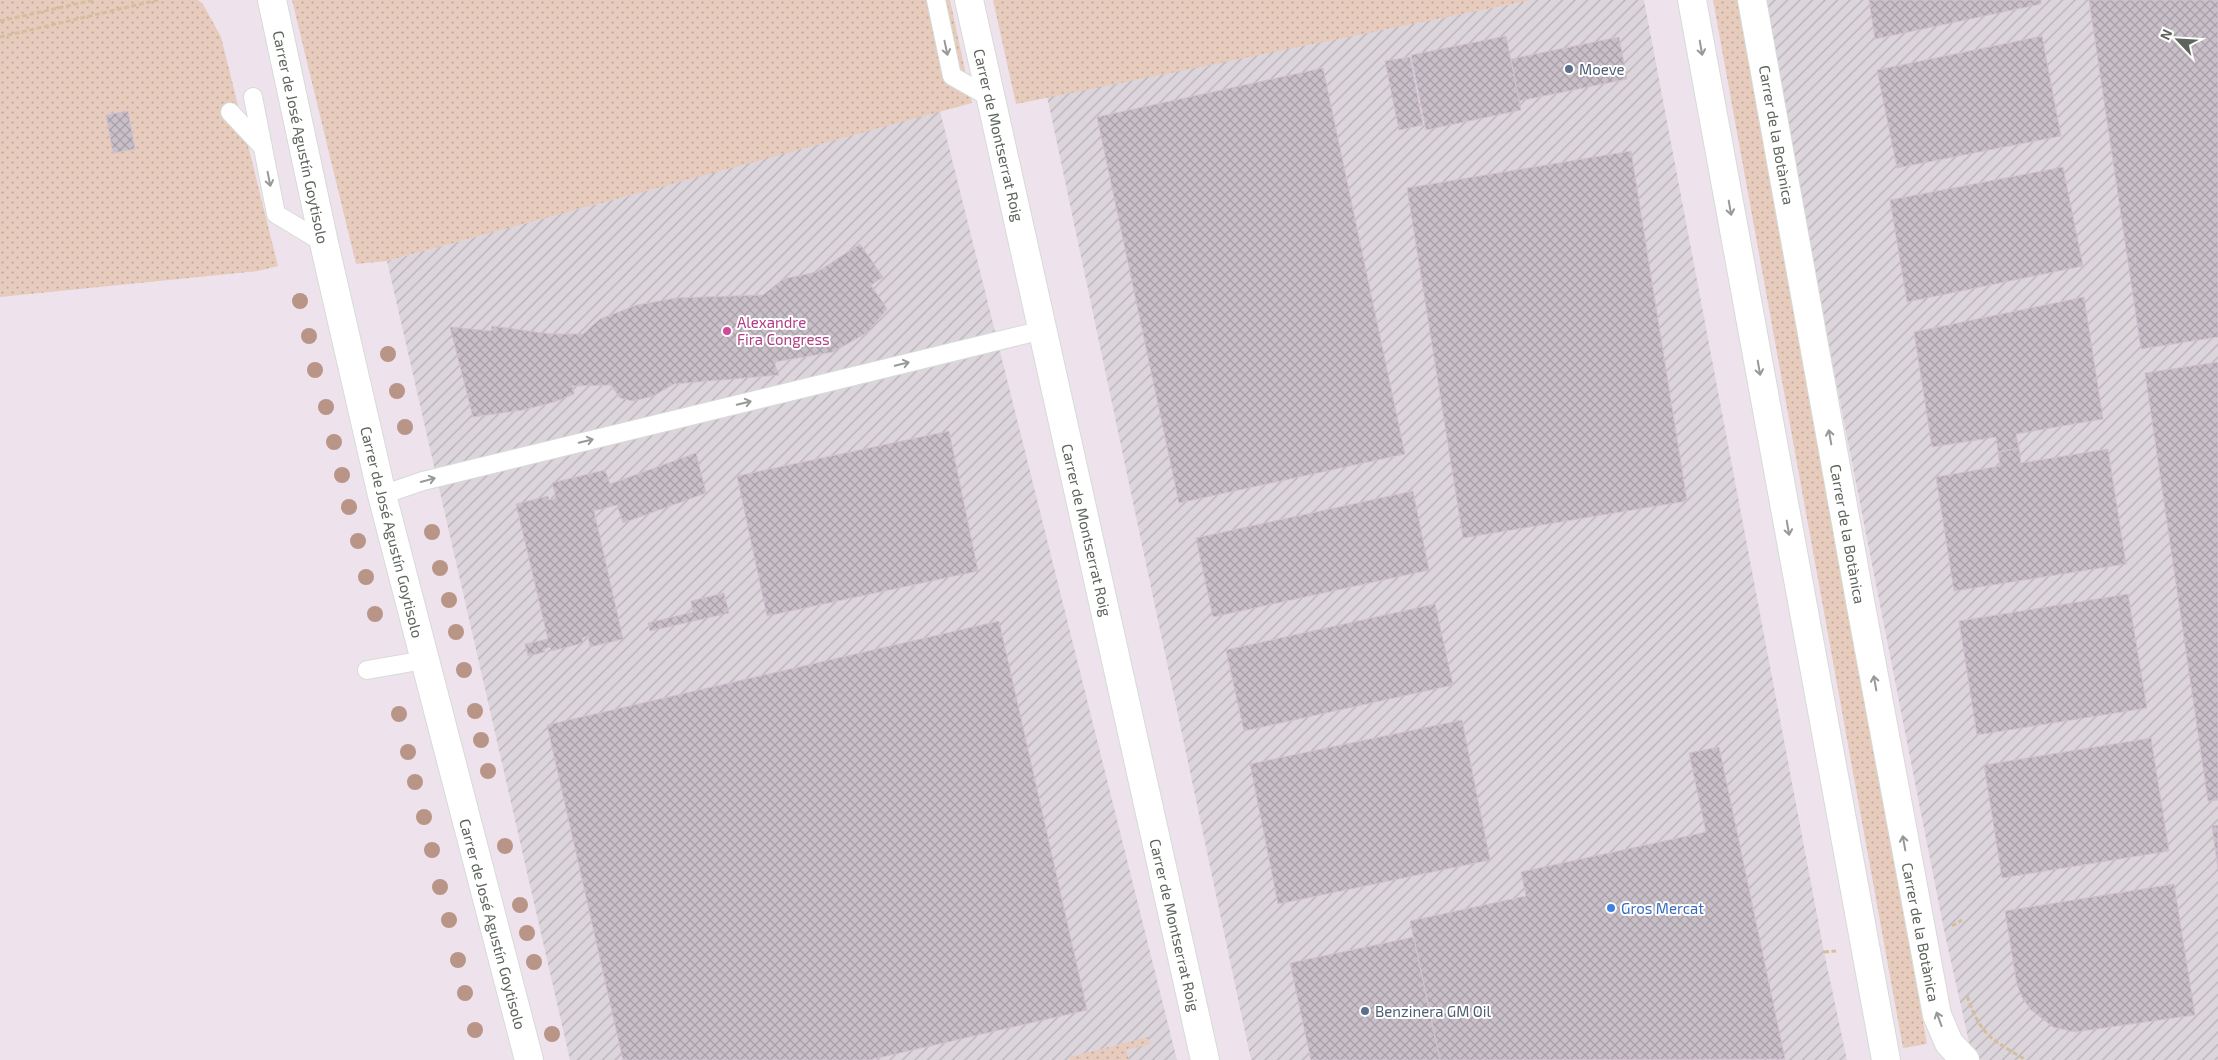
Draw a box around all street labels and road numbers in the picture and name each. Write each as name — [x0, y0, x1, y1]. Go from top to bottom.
street label: Carrer de José Agustín Goytisolo — [270, 29, 332, 245]
street label: Carrer de Montserrat Roig — [970, 47, 1028, 224]
street label: Carrer de la Botànica — [1756, 64, 1798, 206]
street label: Carrer de José Agustín Goytisolo — [357, 424, 427, 640]
street label: Carrer de Montserrat Roig — [1058, 442, 1116, 619]
street label: Carrer de la Botànica — [1827, 463, 1869, 605]
street label: Carrer de José Agustín Goytisolo — [456, 817, 530, 1031]
street label: Carrer de Montserrat Roig — [1146, 837, 1204, 1014]
street label: Carrer de la Botànica — [1899, 861, 1943, 1003]

